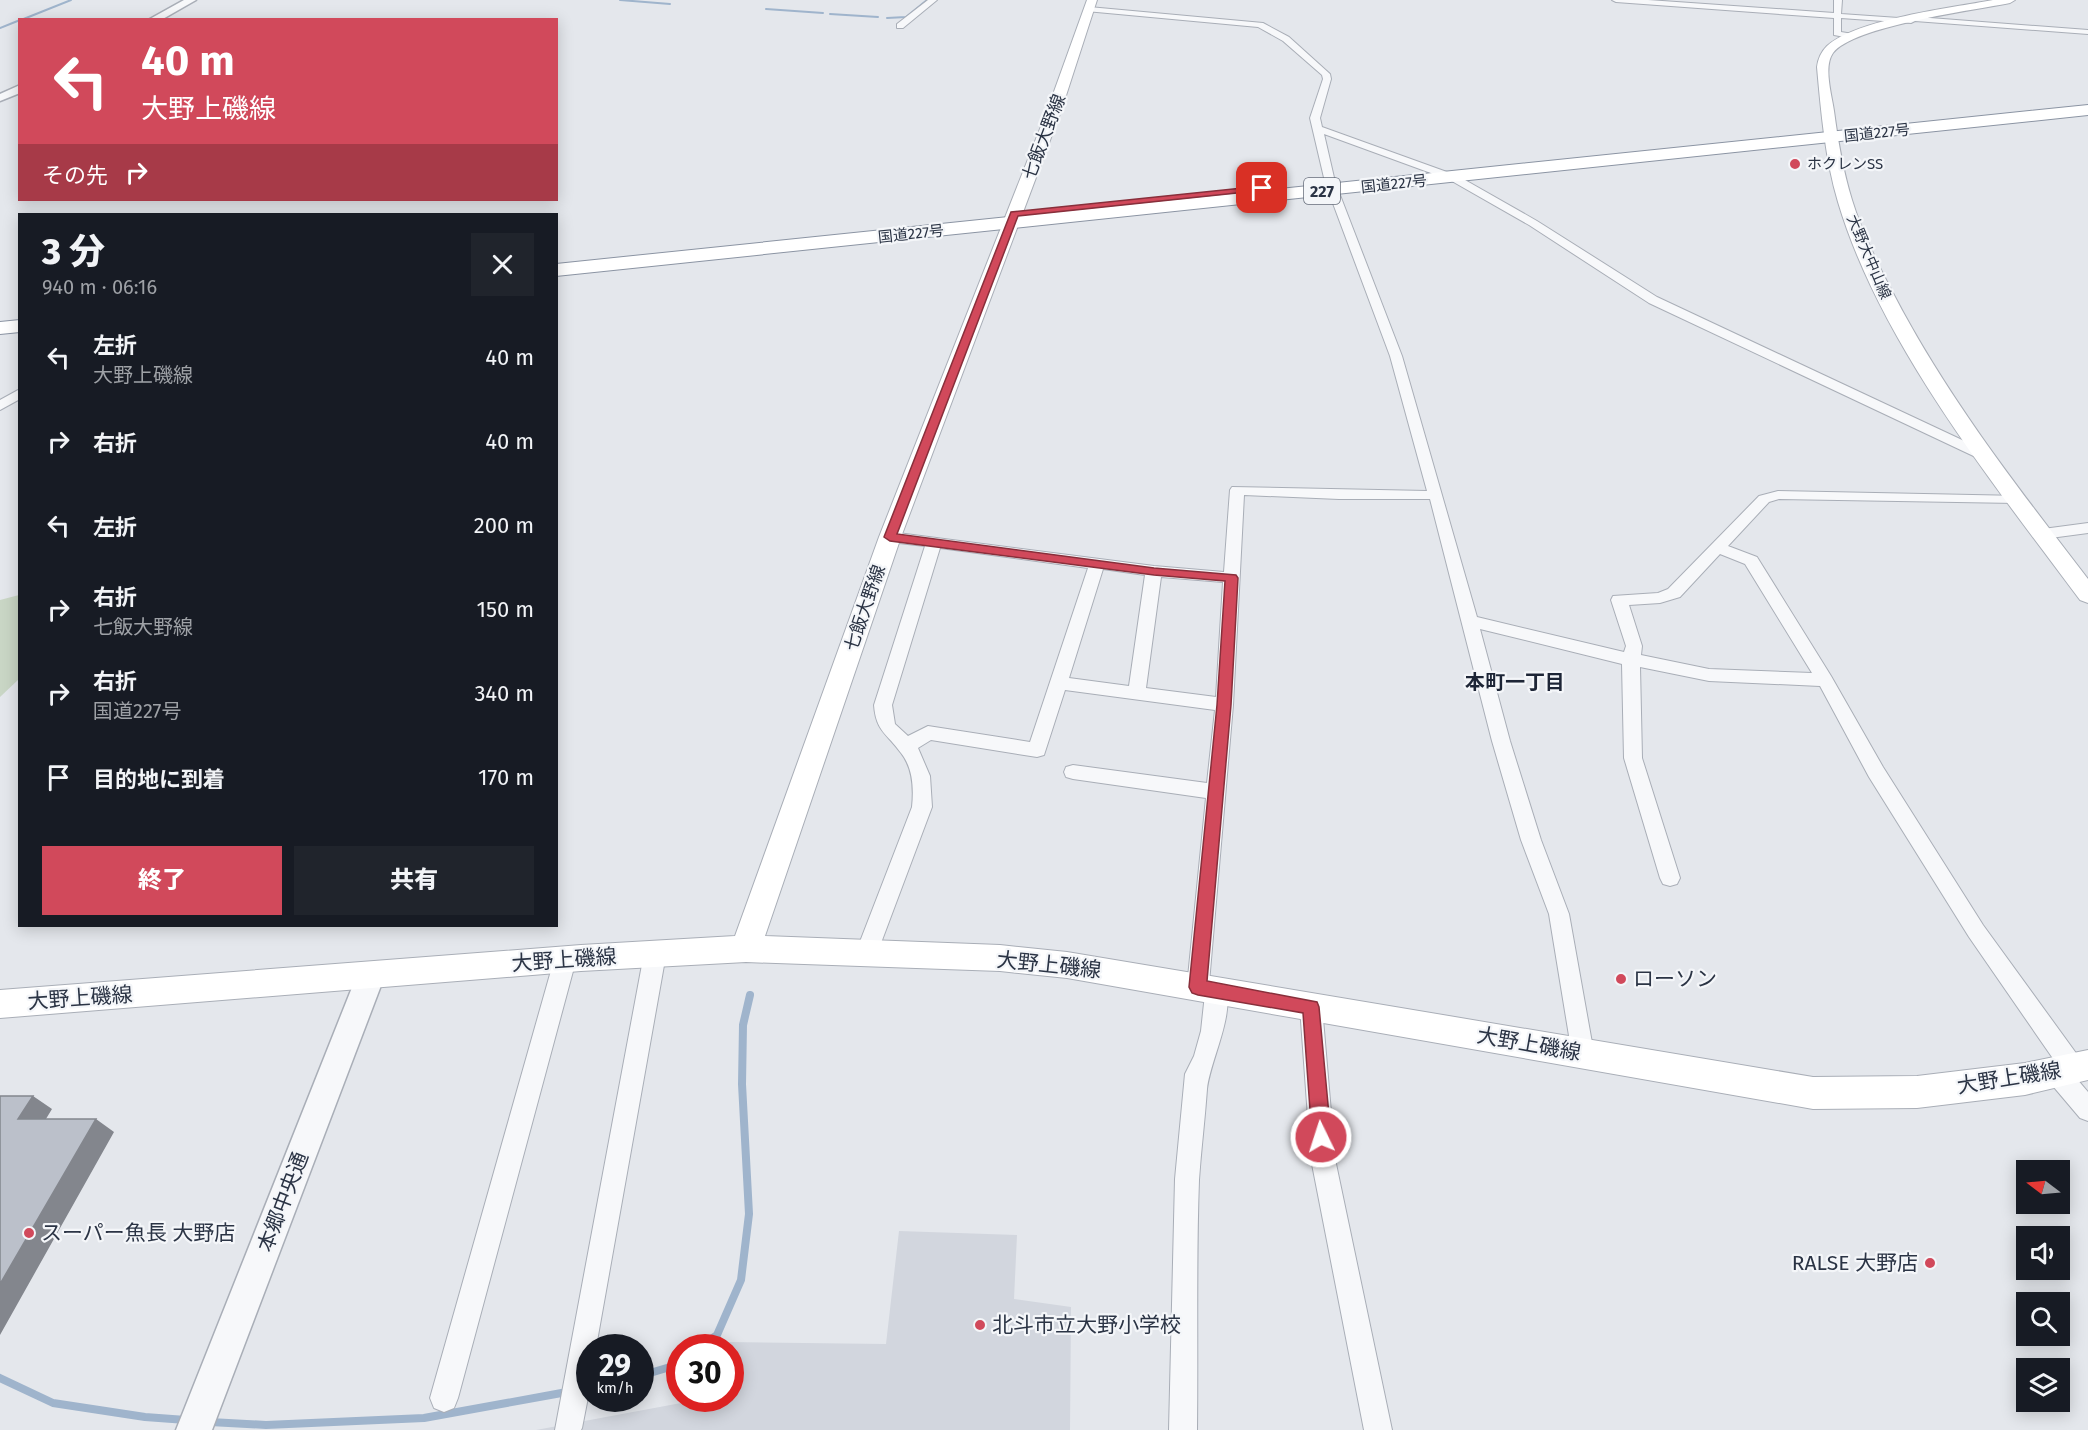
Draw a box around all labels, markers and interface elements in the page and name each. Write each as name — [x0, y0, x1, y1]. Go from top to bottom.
text: 40 m — [141, 36, 235, 86]
icon: left — [42, 42, 120, 120]
street label: 七飯大野線 — [1018, 91, 1070, 183]
text: 大野上磯線 — [141, 93, 276, 125]
street label: 国道227号 — [1843, 121, 1911, 145]
place label: ホクレンSS — [1807, 155, 1883, 173]
icon: right — [120, 156, 153, 189]
marker: ホクレンSS — [1788, 157, 1802, 171]
text: その先 — [42, 162, 108, 189]
pin — [1236, 162, 1287, 213]
icon: arrive — [1245, 171, 1278, 204]
street label: 国道227号 — [1360, 172, 1428, 196]
road number: 227 — [1304, 178, 1340, 204]
street label: 大野大中山線 — [1843, 212, 1895, 302]
street label: 国道227号 — [877, 222, 945, 246]
text: 3 分 — [42, 230, 105, 274]
button: close — [471, 233, 534, 296]
text: 940 m · 06:16 — [42, 275, 157, 299]
text: 左折 — [93, 332, 137, 359]
icon: left — [42, 341, 75, 374]
text: 40 m — [485, 344, 534, 371]
text: 大野上磯線 — [93, 363, 193, 387]
icon: right — [42, 425, 75, 458]
text: 40 m — [485, 428, 534, 455]
text: 右折 — [93, 430, 137, 457]
icon: left — [42, 509, 75, 542]
text: 200 m — [474, 512, 534, 539]
text: 左折 — [93, 514, 137, 541]
street label: 七飯大野線 — [840, 562, 890, 654]
text: 右折 — [93, 584, 137, 611]
icon: right — [42, 593, 75, 626]
text: 150 m — [476, 596, 534, 623]
text: 七飯大野線 — [93, 615, 193, 639]
text: 右折 — [93, 668, 137, 695]
district label: 本町一丁目 — [1465, 670, 1565, 694]
icon: right — [42, 677, 75, 710]
text: 340 m — [474, 680, 534, 707]
text: 国道227号 — [93, 699, 181, 723]
icon: arrive — [42, 761, 75, 794]
text: 170 m — [478, 764, 534, 791]
text: 目的地に到着 — [93, 766, 225, 793]
button: 終了 — [42, 846, 282, 915]
button: 共有 — [294, 846, 534, 915]
street label: 大野上磯線 — [511, 943, 617, 977]
street label: 大野上磯線 — [995, 947, 1103, 983]
place label: ローソン — [1633, 966, 1717, 992]
marker: ローソン — [1614, 972, 1628, 986]
street label: 大野上磯線 — [27, 981, 133, 1015]
street label: 大野上磯線 — [1475, 1022, 1583, 1066]
street label: 大野上磯線 — [1955, 1057, 2063, 1099]
position arrow — [1289, 1105, 1353, 1169]
street label: 本郷中央通 — [252, 1148, 314, 1256]
north arrow — [2016, 1160, 2070, 1214]
map controls — [2016, 1160, 2070, 1412]
place label: スーパー魚長 大野店 — [41, 1220, 235, 1246]
marker: スーパー魚長 大野店 — [22, 1226, 36, 1240]
button: sound — [2016, 1226, 2070, 1280]
place label: RALSE 大野店 — [1792, 1250, 1918, 1276]
marker: RALSE 大野店 — [1923, 1256, 1937, 1270]
button: search — [2016, 1292, 2070, 1346]
place label: 北斗市立大野小学校 — [992, 1312, 1181, 1338]
marker: 北斗市立大野小学校 — [973, 1318, 987, 1332]
speed limit sign: 30 — [666, 1334, 744, 1412]
text: 29 — [599, 1348, 631, 1384]
button: layers — [2016, 1358, 2070, 1412]
text: km/h — [596, 1379, 634, 1397]

